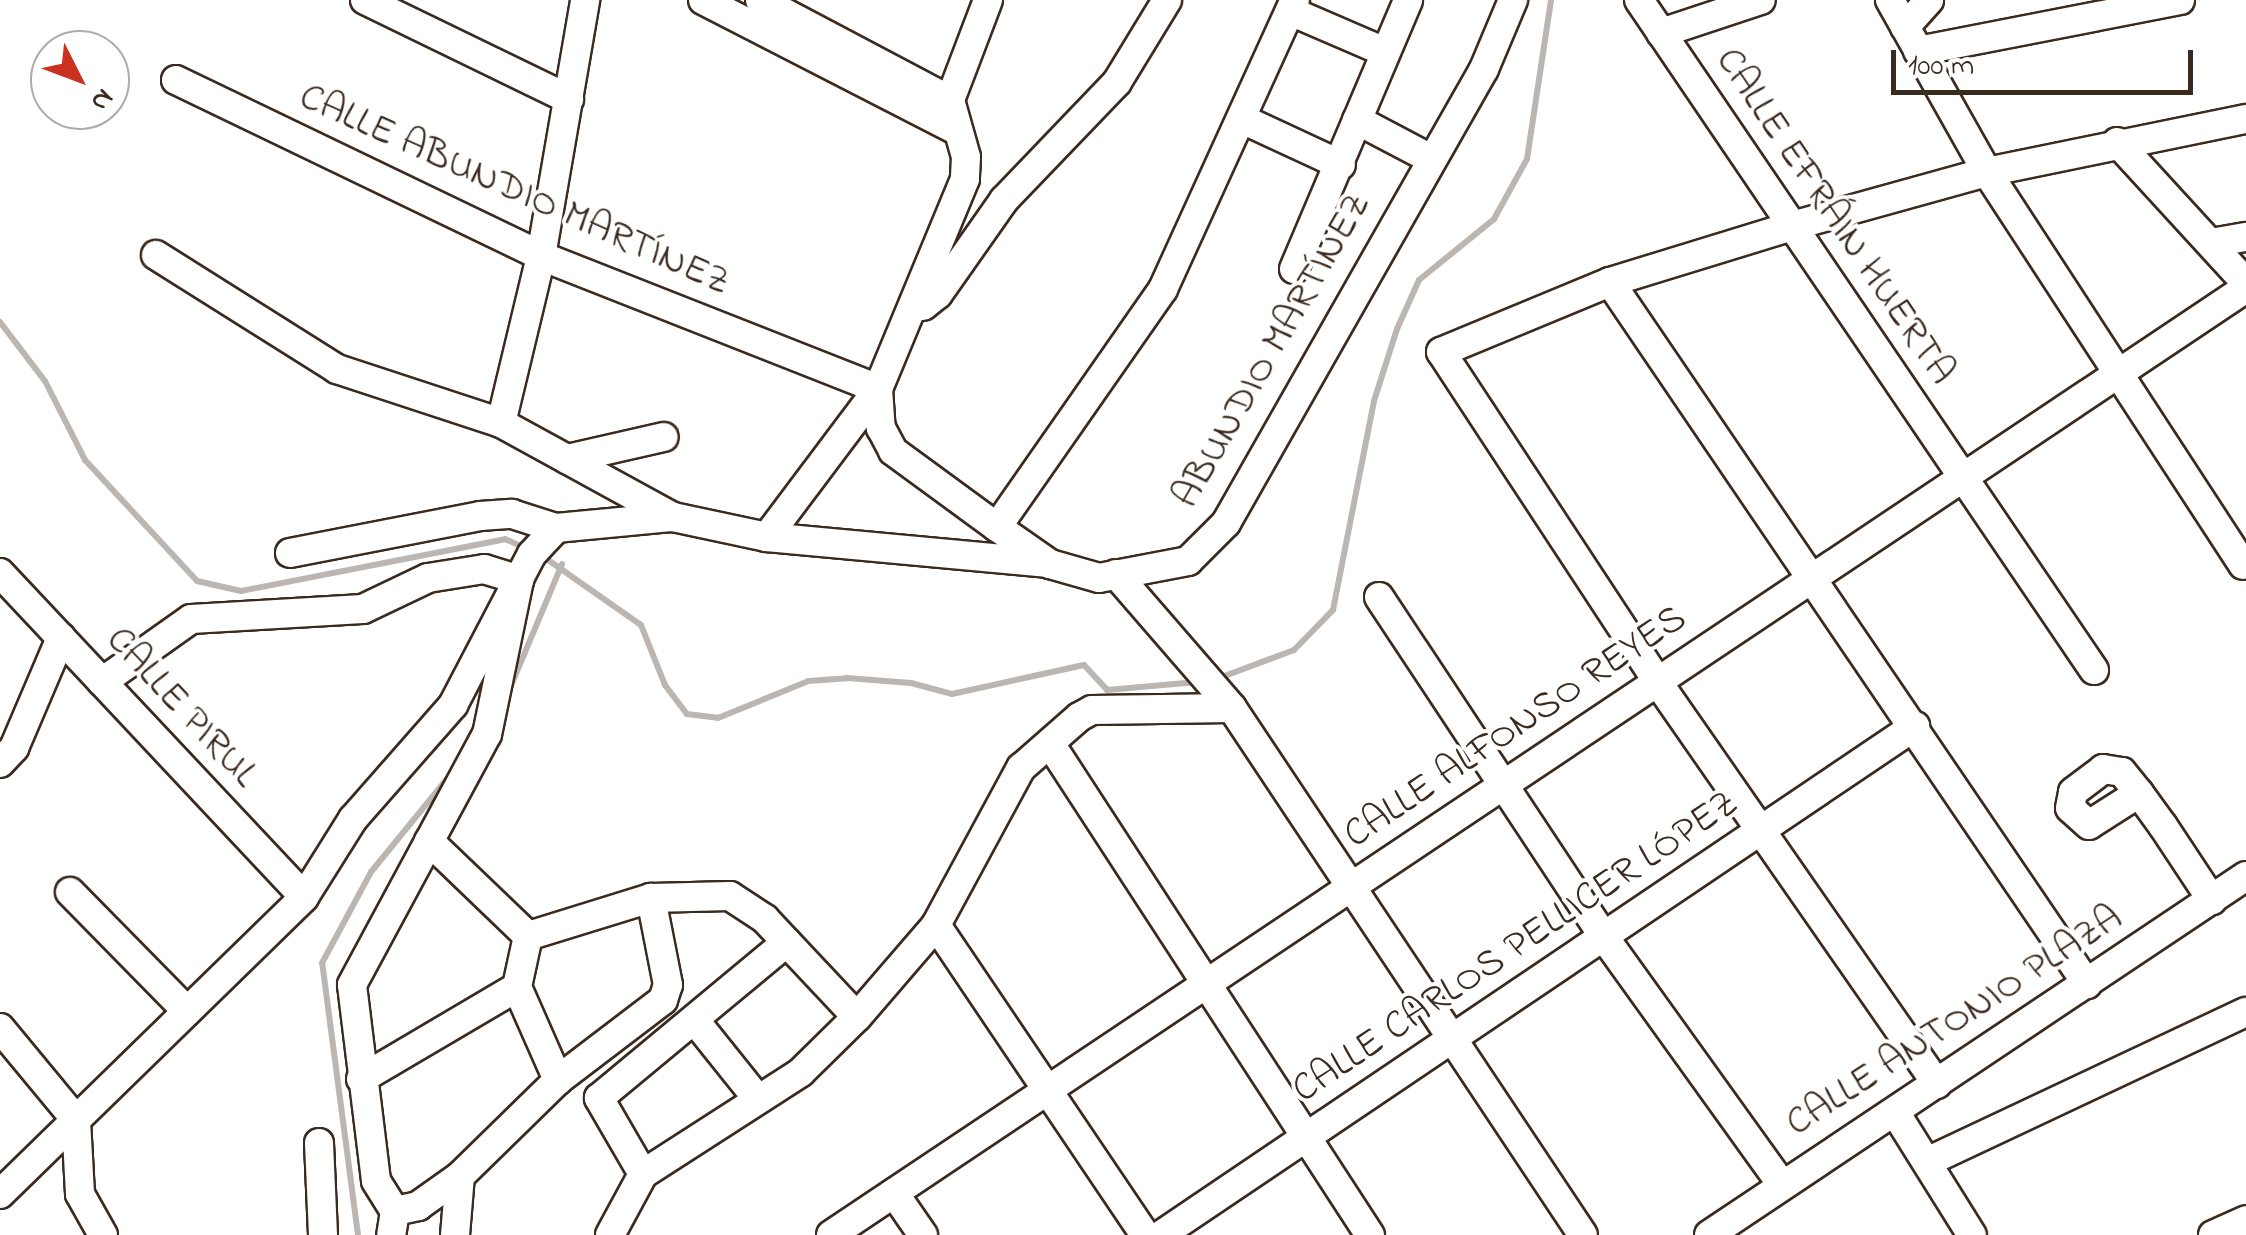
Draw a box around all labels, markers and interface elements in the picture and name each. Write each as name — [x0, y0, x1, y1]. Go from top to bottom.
north arrow — [30, 30, 130, 130]
scale bar — [1896, 30, 2198, 92]
street label: CALLE EFRÁIN HUERTA — [1703, 39, 1965, 395]
text: 100 m — [1908, 45, 1974, 89]
street label: CALLE ABUNDIO MARTÍNEZ — [291, 74, 737, 308]
text: N — [80, 78, 123, 120]
street label: ABUNDIO MARTÍNEZ — [1163, 185, 1383, 517]
street label: CALLE ALFONSO REYES — [1336, 596, 1696, 860]
street label: CALLE PIRUL — [94, 617, 268, 799]
street label: CALLE CARLOS PELLICER LÓPEZ — [1284, 781, 1748, 1115]
street label: CALLE ANTONIO PLAZA — [1778, 895, 2132, 1149]

